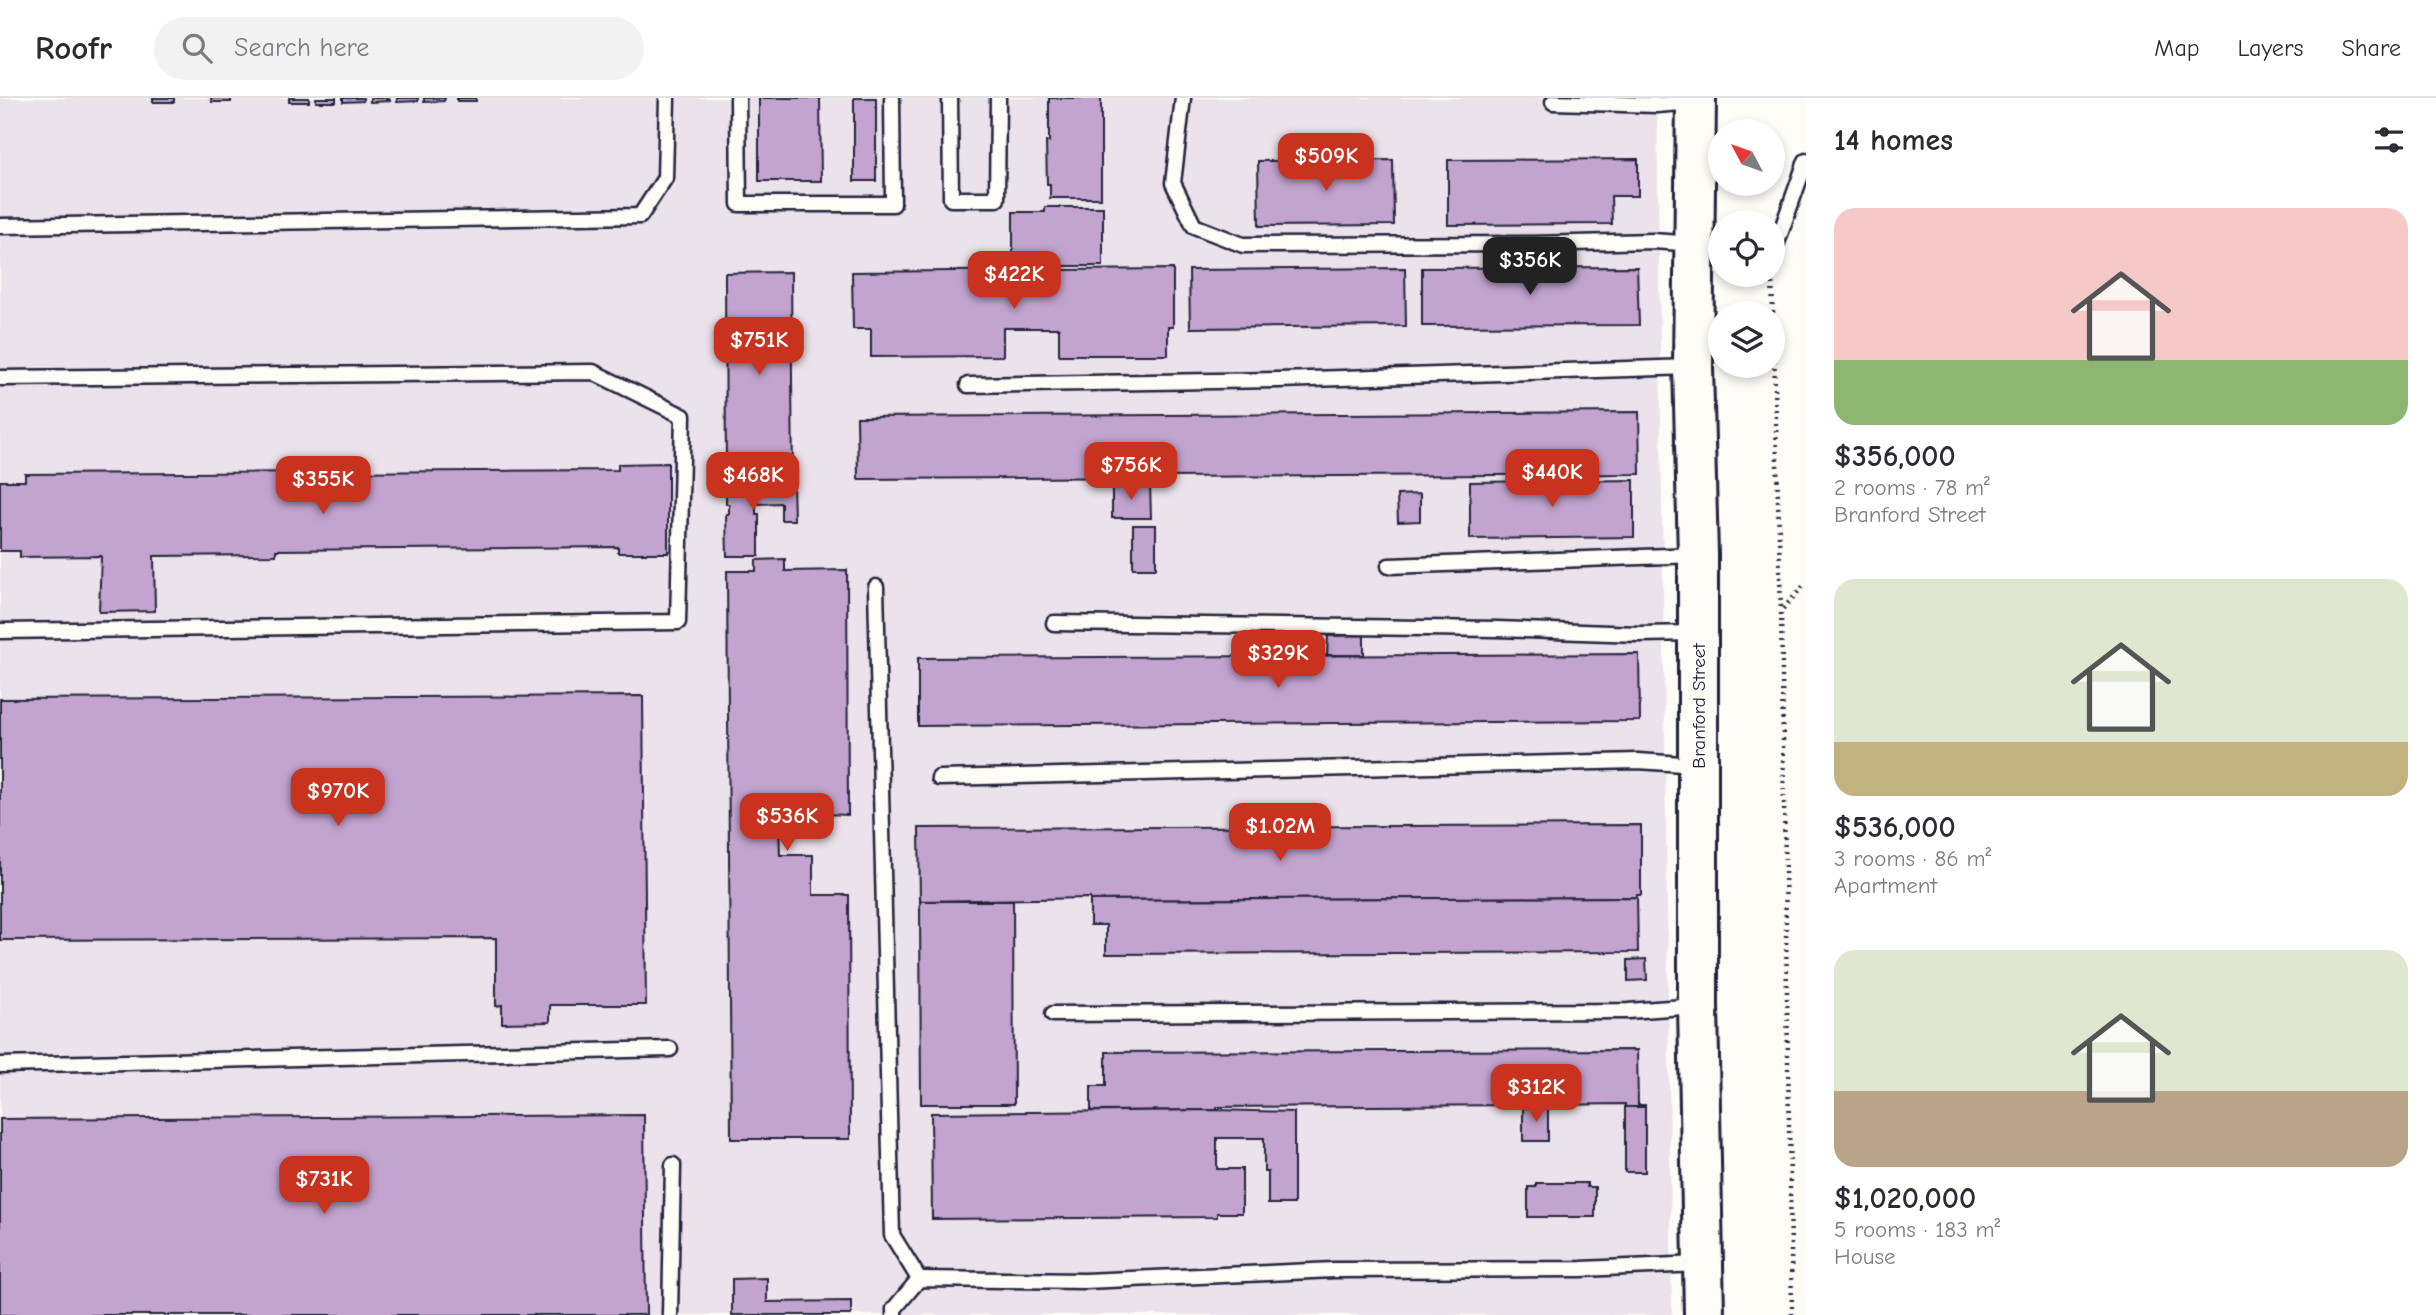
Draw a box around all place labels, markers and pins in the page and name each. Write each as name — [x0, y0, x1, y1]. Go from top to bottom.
pin: $509K — [1277, 134, 1375, 193]
pin: $356K — [1481, 238, 1579, 297]
pin: $422K — [965, 252, 1063, 311]
pin: $751K — [710, 317, 808, 377]
pin: $756K — [1082, 442, 1180, 502]
pin: $440K — [1503, 450, 1601, 509]
pin: $468K — [704, 452, 802, 512]
pin: $355K — [274, 456, 372, 516]
pin: $329K — [1229, 630, 1327, 690]
pin: $970K — [289, 768, 387, 828]
pin: $536K — [738, 794, 836, 853]
pin: $1.02M — [1223, 804, 1337, 863]
pin: $312K — [1487, 1065, 1585, 1124]
pin: $731K — [275, 1156, 373, 1216]

